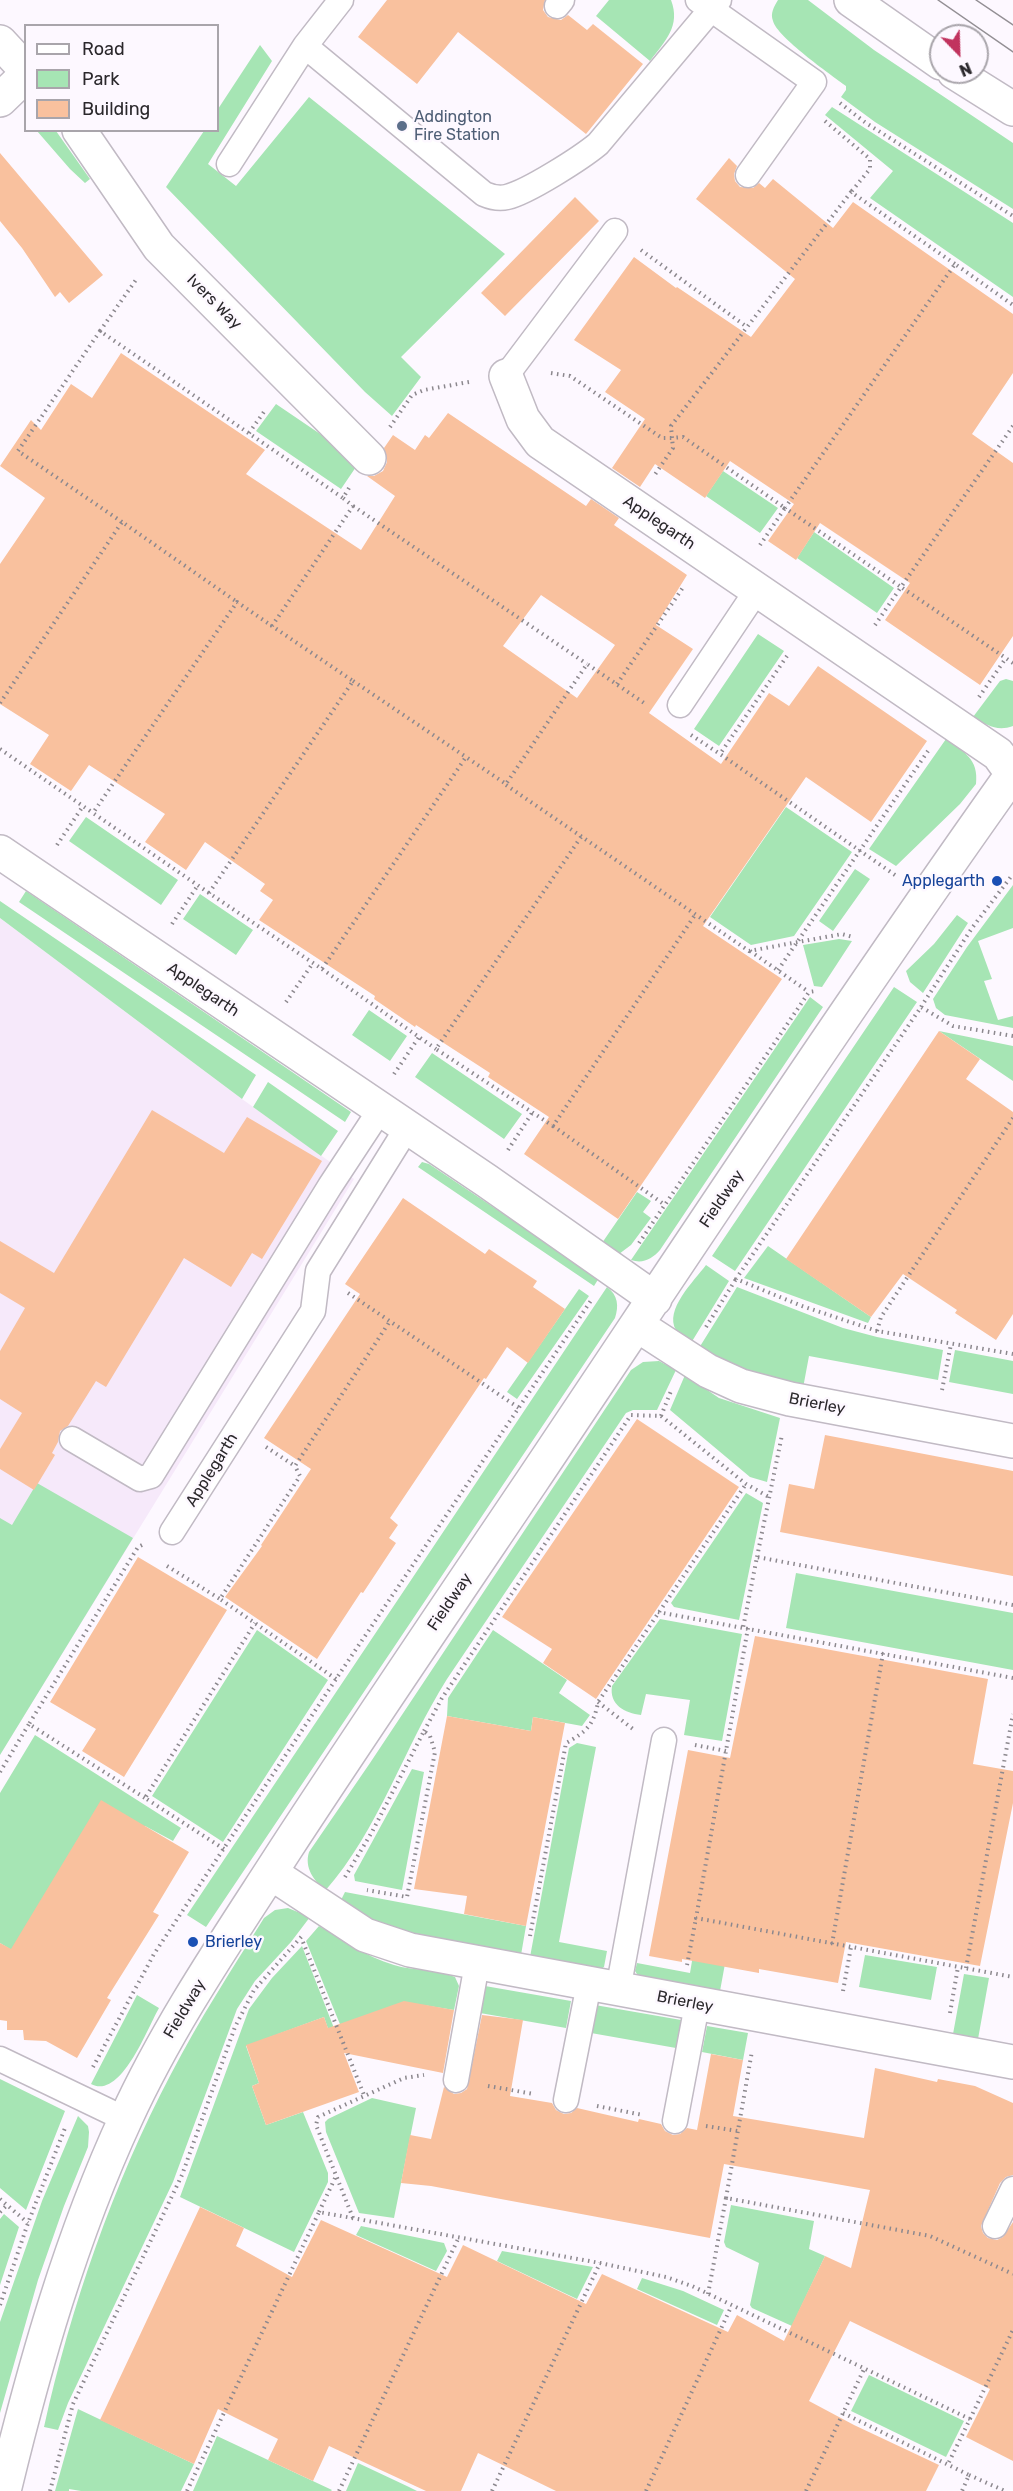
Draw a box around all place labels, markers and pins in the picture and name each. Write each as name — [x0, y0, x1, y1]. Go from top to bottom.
place label: Addington Fire Station — [414, 107, 500, 145]
marker: Addington Fire Station — [395, 119, 409, 133]
place label: Applegarth — [902, 871, 985, 891]
marker: Applegarth — [990, 874, 1004, 888]
place label: Brierley — [205, 1932, 262, 1952]
marker: Brierley — [186, 1935, 200, 1949]

